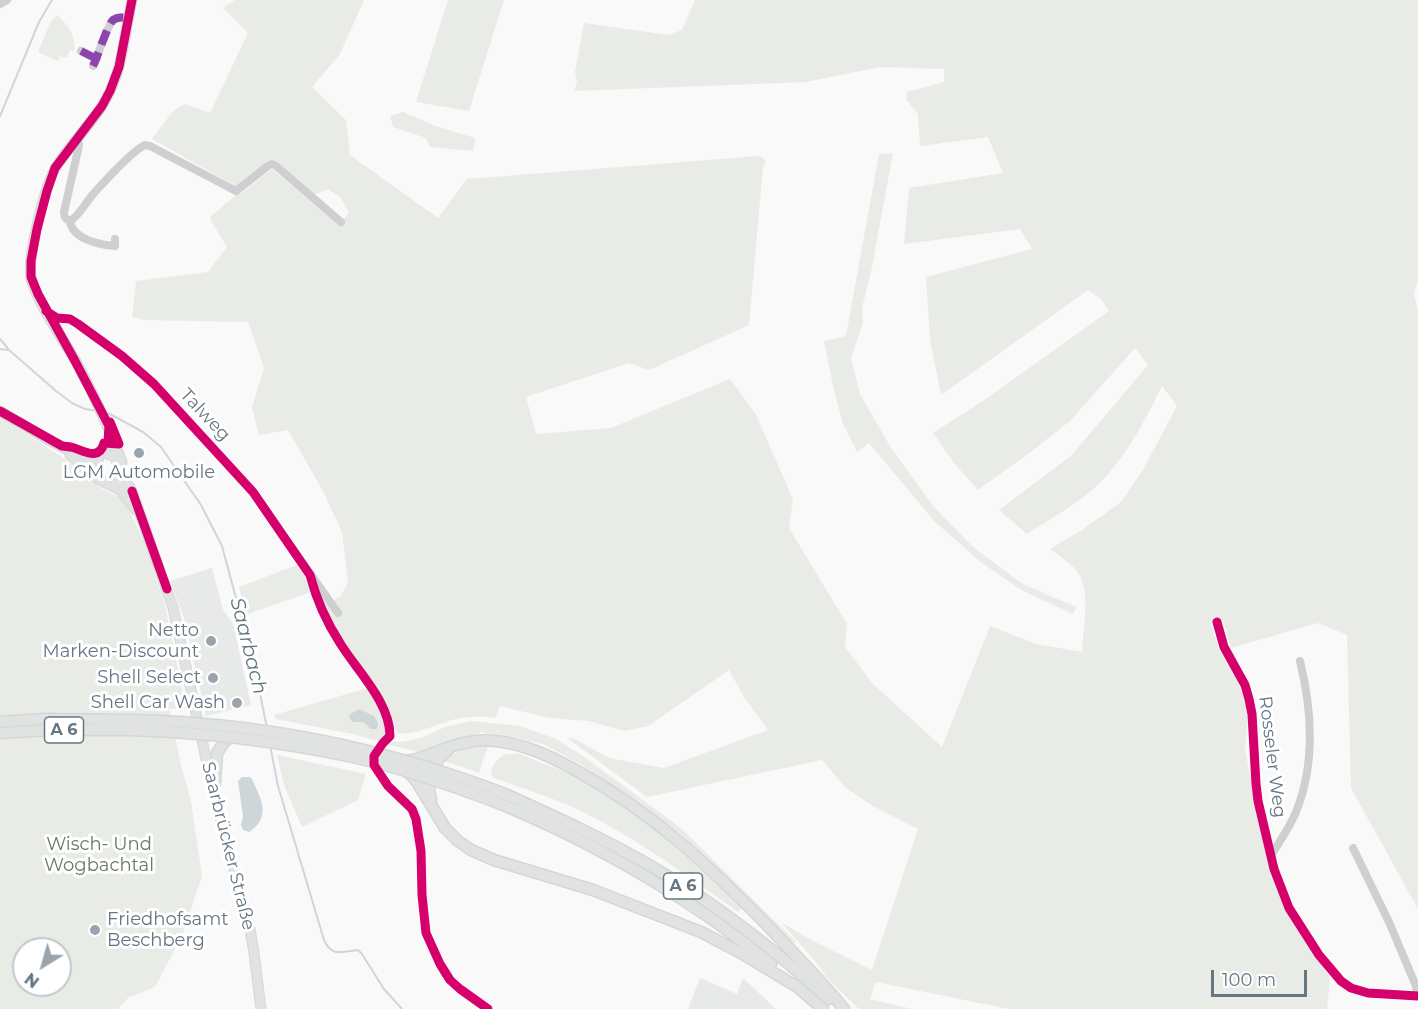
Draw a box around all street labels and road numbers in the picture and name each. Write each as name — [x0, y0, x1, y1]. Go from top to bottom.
street label: Talweg — [175, 384, 235, 446]
street label: Rosseler Weg — [1254, 695, 1290, 819]
road number: A 6 — [44, 717, 84, 743]
street label: Saarbrücker Straße — [197, 760, 259, 932]
road number: A 6 — [664, 873, 702, 899]

